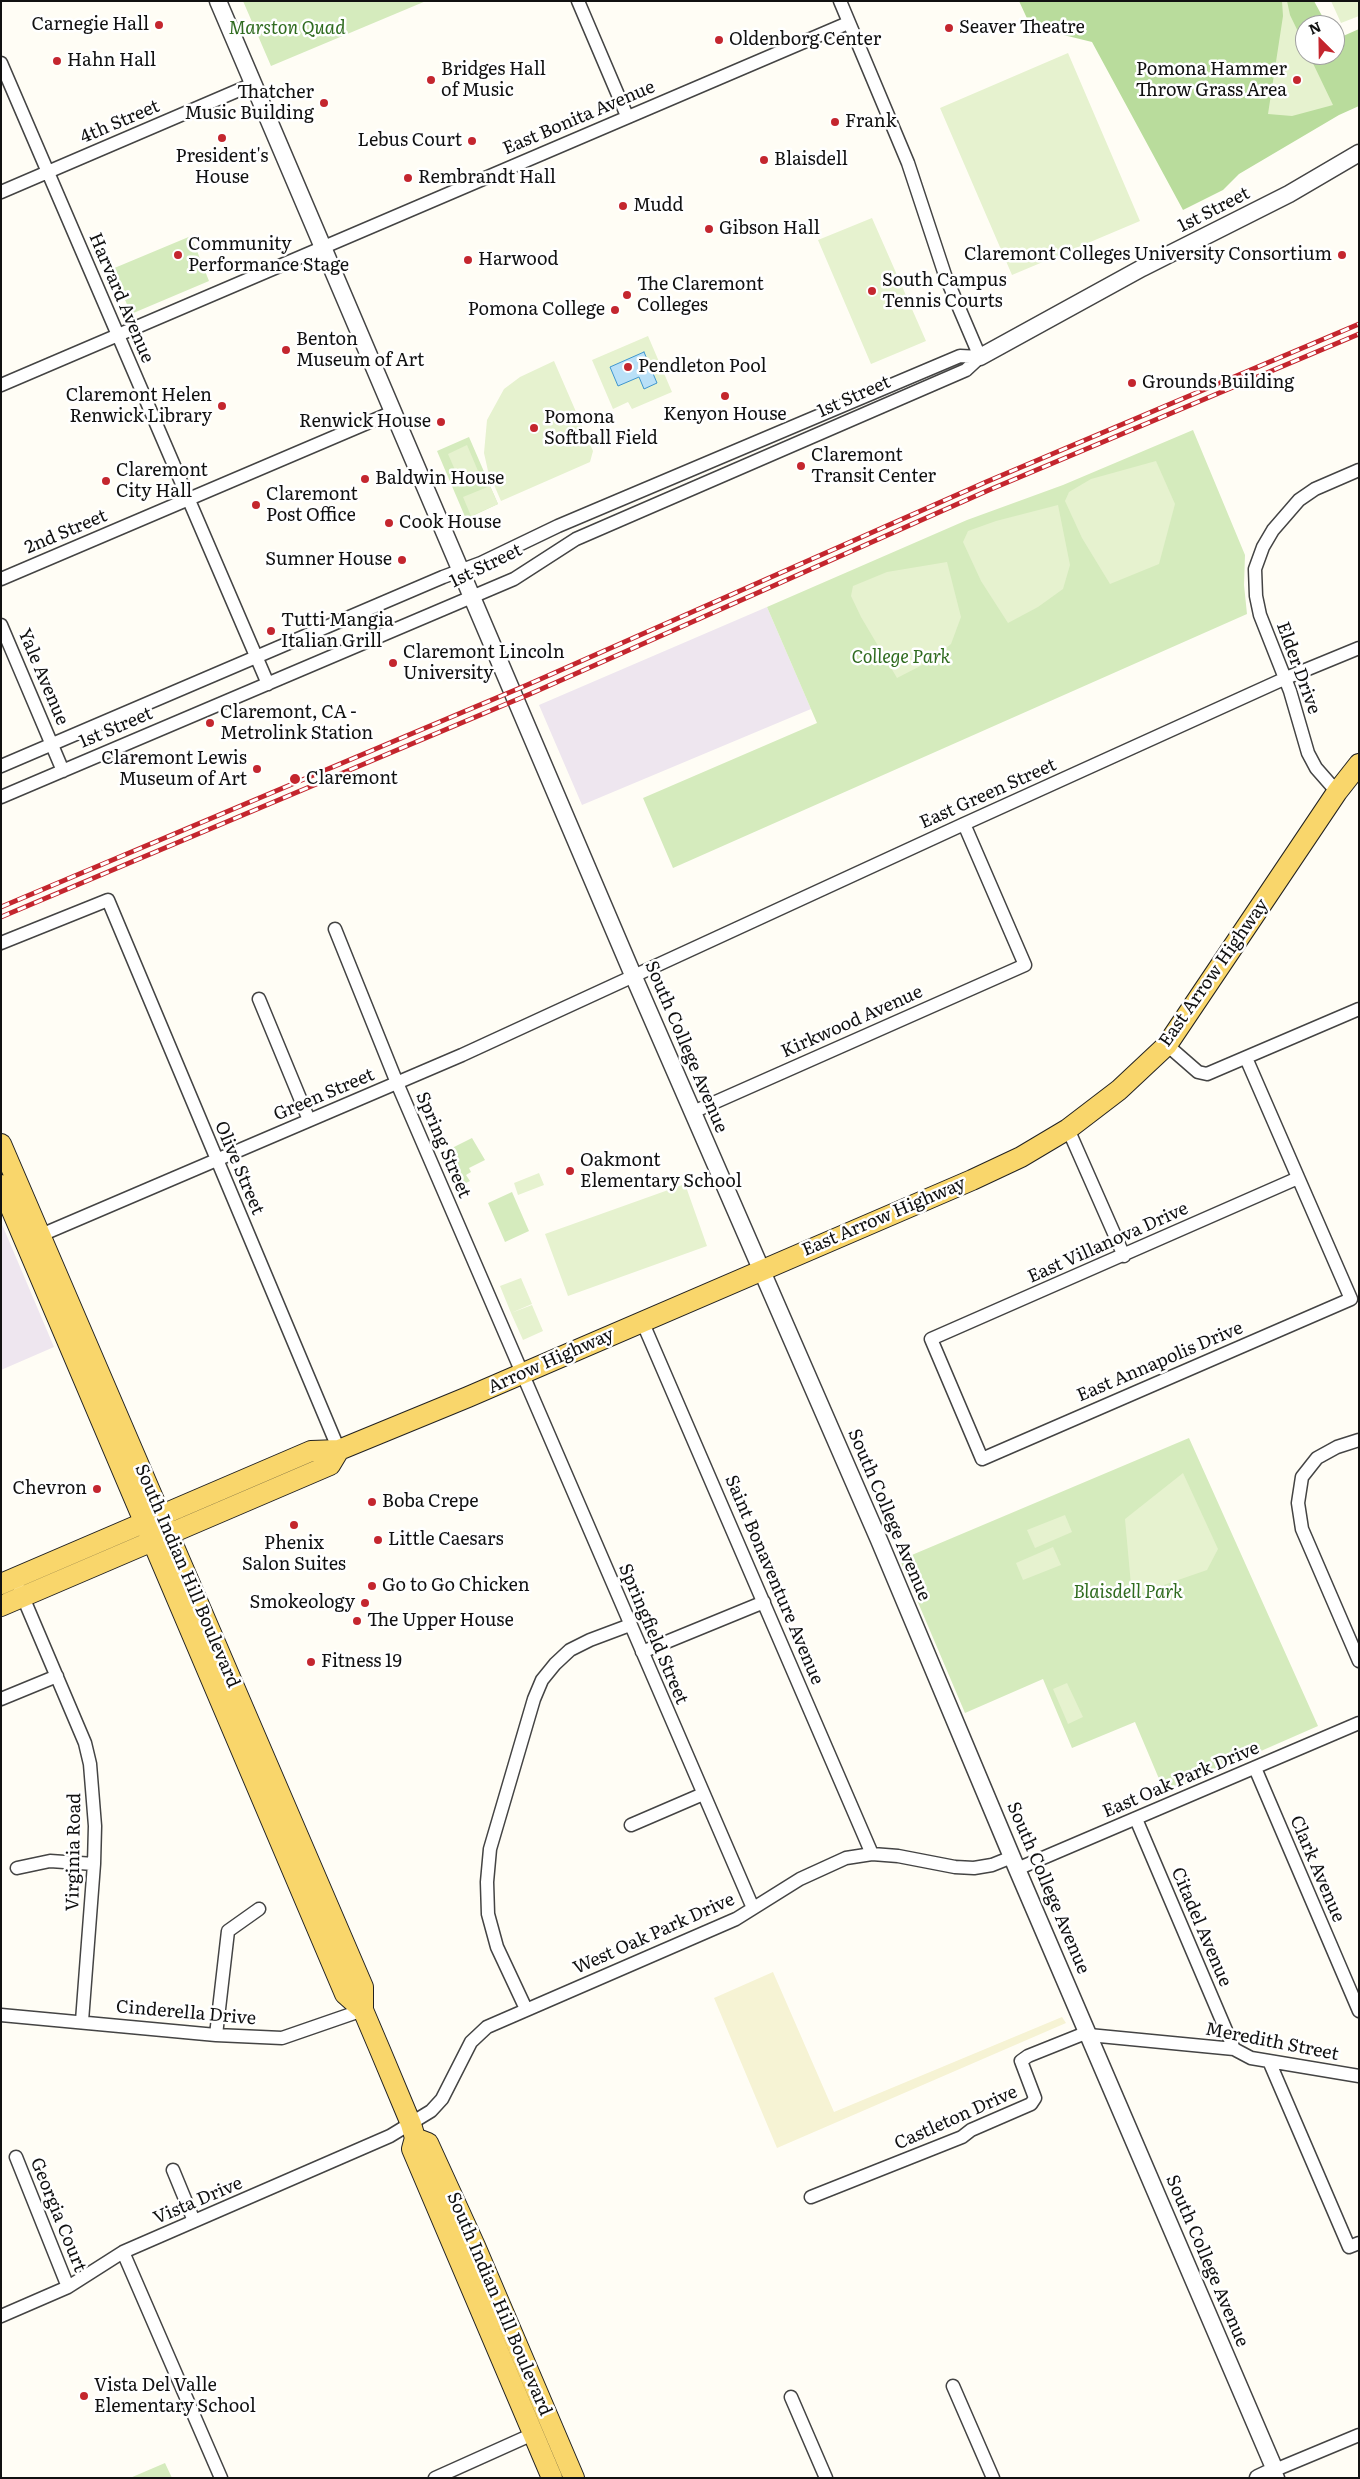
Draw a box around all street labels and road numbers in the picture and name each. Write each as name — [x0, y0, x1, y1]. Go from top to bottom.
street label: East Bonita Avenue — [500, 76, 658, 160]
street label: 4th Street — [77, 96, 163, 148]
street label: 1st Street — [1175, 183, 1253, 237]
street label: Harvard Avenue — [84, 230, 158, 366]
street label: 1st Street — [814, 371, 894, 423]
street label: 2nd Street — [22, 505, 110, 559]
street label: 1st Street — [446, 539, 526, 593]
street label: Elder Drive — [1271, 619, 1325, 717]
street label: Yale Avenue — [13, 625, 73, 729]
street label: 1st Street — [76, 703, 156, 753]
street label: East Green Street — [916, 754, 1060, 834]
street label: East Arrow Highway — [1155, 895, 1273, 1051]
street label: South College Avenue — [640, 958, 732, 1136]
street label: Kirkwood Avenue — [778, 981, 926, 1063]
street label: Green Street — [270, 1064, 378, 1126]
street label: Spring Street — [411, 1089, 475, 1201]
street label: Olive Street — [210, 1118, 268, 1218]
street label: East Arrow Highway — [799, 1173, 969, 1261]
street label: East Villanova Drive — [1024, 1198, 1192, 1288]
street label: East Annapolis Drive — [1074, 1317, 1246, 1407]
street label: Arrow Highway — [485, 1324, 617, 1398]
street label: South College Avenue — [843, 1426, 935, 1604]
street label: South Indian Hill Boulevard — [130, 1461, 244, 1691]
street label: Saint Bonaventure Avenue — [720, 1472, 828, 1688]
street label: Springfield Street — [614, 1560, 692, 1708]
street label: East Oak Park Drive — [1099, 1737, 1263, 1823]
street label: Virginia Road — [62, 1793, 86, 1911]
street label: South College Avenue — [1002, 1799, 1094, 1977]
street label: Clark Avenue — [1285, 1812, 1349, 1926]
street label: Citadel Avenue — [1166, 1864, 1236, 1990]
street label: West Oak Park Drive — [570, 1889, 738, 1979]
street label: Cinderella Drive — [115, 1996, 257, 2030]
street label: Meredith Street — [1204, 2018, 1340, 2066]
street label: Castleton Drive — [891, 2081, 1021, 2155]
street label: Georgia Court — [25, 2155, 91, 2275]
street label: South College Avenue — [1161, 2172, 1253, 2350]
street label: Vista Drive — [150, 2173, 246, 2229]
street label: South Indian Hill Boulevard — [442, 2189, 556, 2419]

